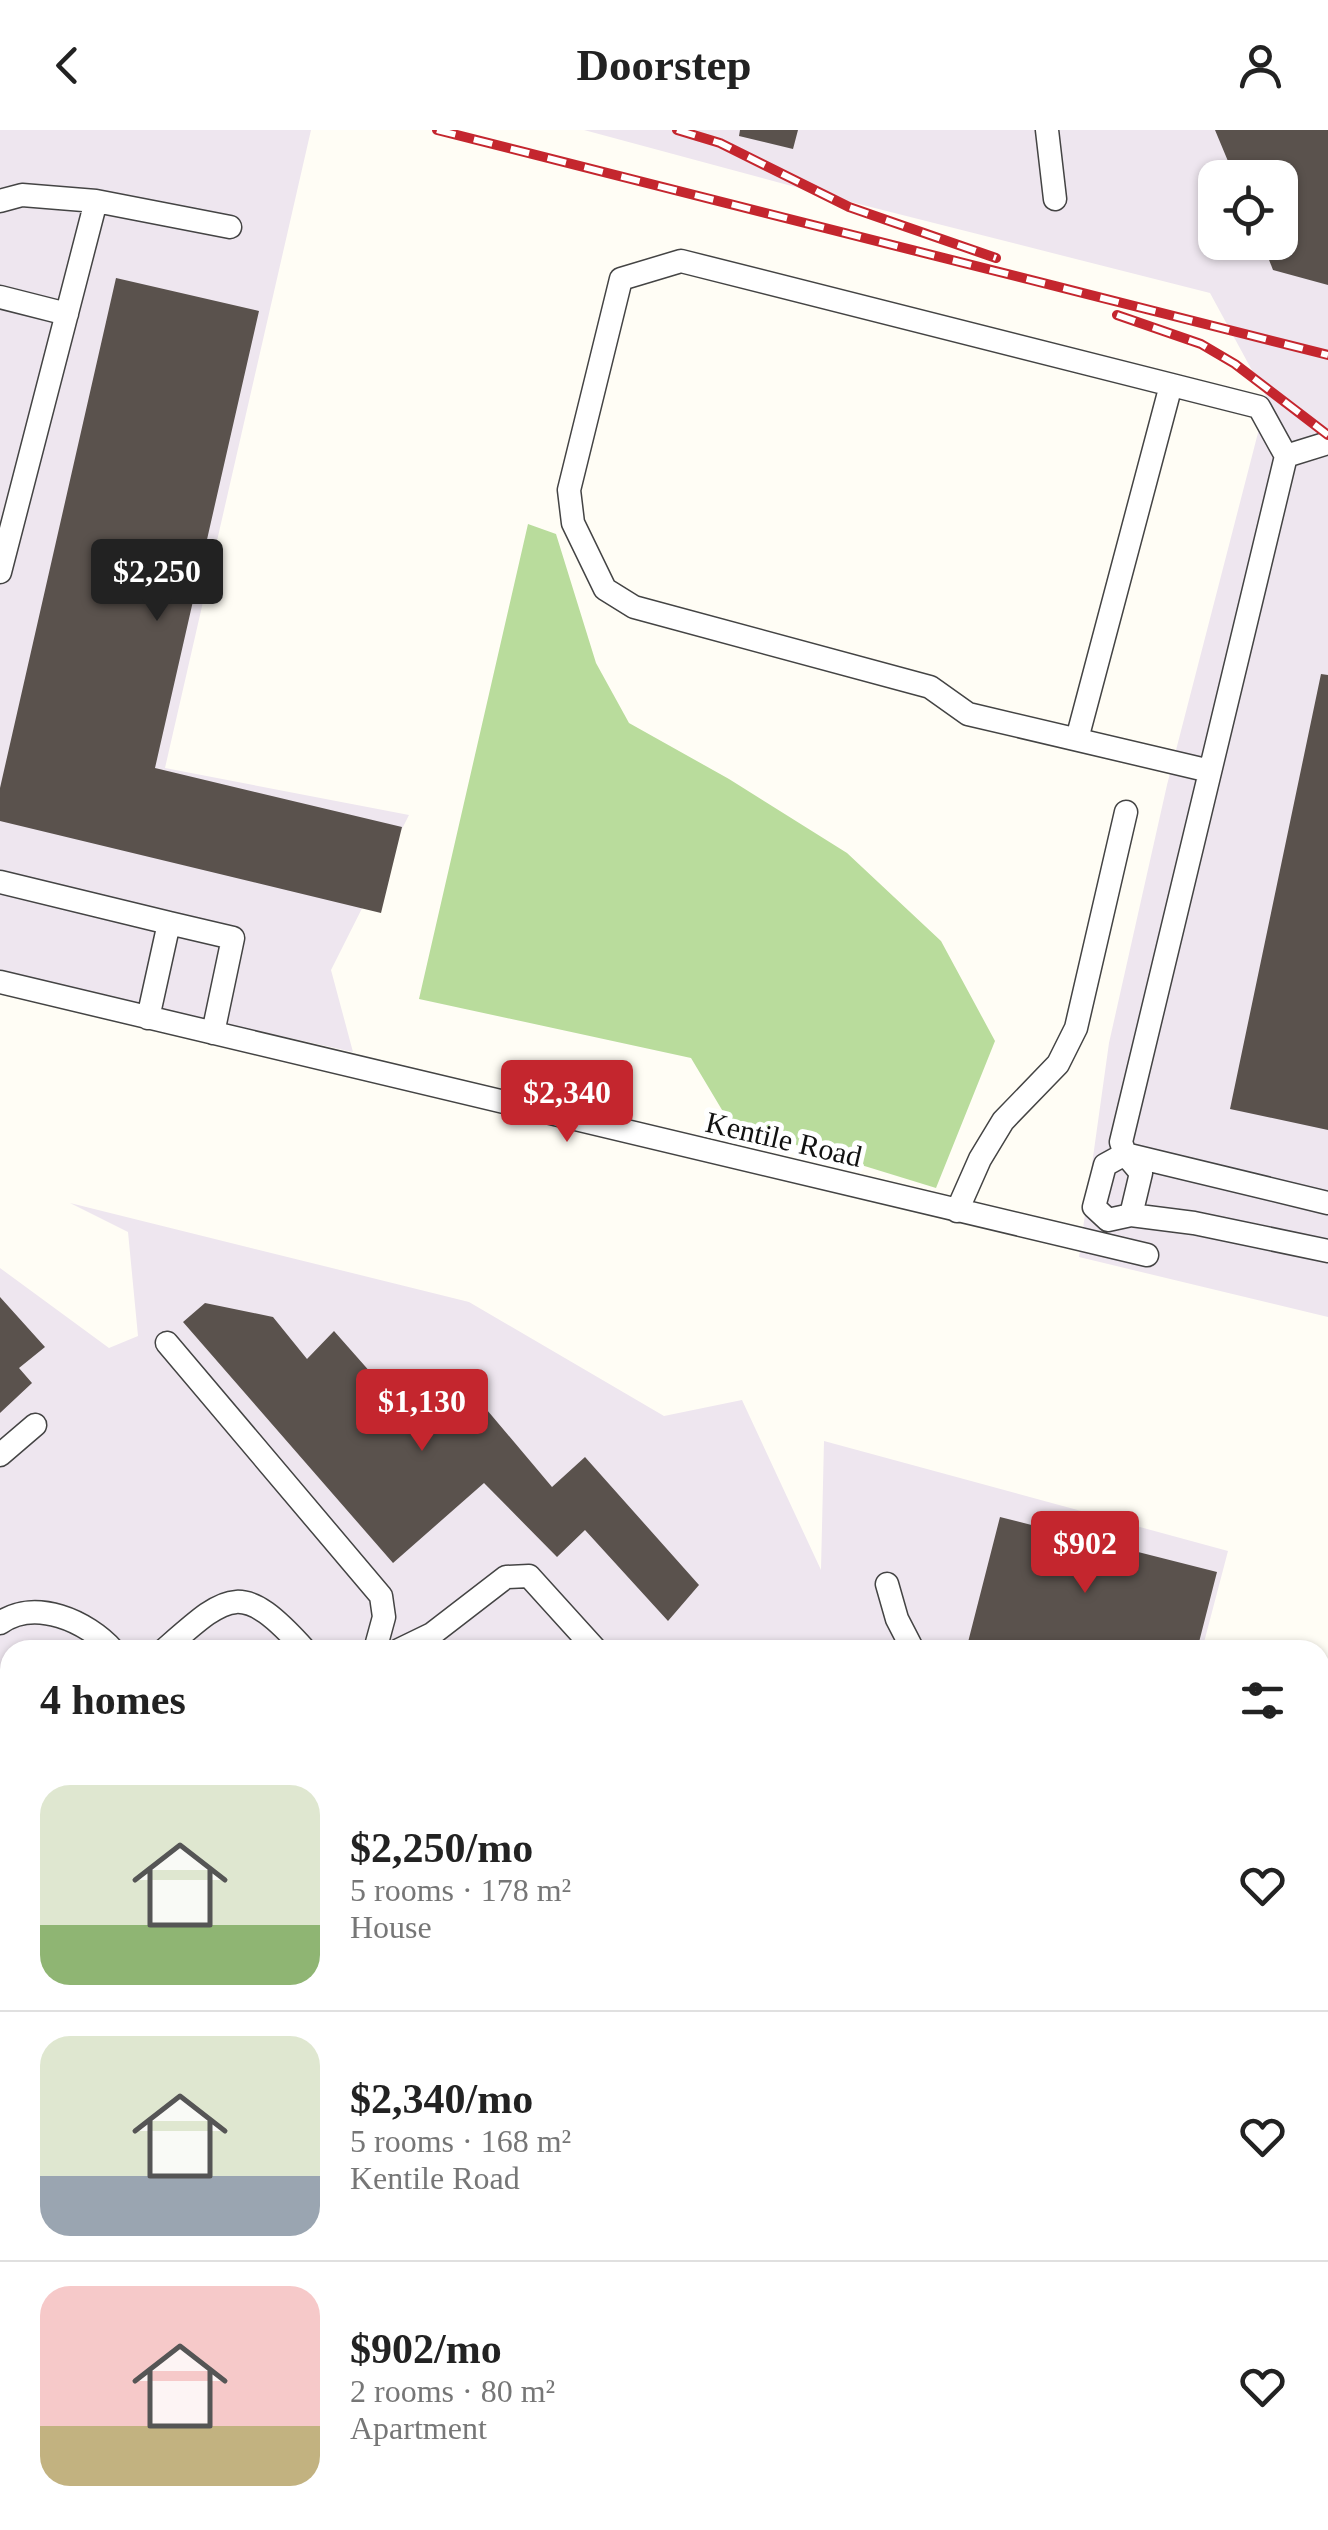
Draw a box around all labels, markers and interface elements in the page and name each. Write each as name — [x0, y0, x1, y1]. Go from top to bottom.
icon: back — [40, 38, 95, 93]
icon: person — [1233, 38, 1288, 93]
text: Doorstep — [577, 40, 751, 90]
map controls — [1198, 160, 1298, 260]
button: locate — [1198, 160, 1298, 260]
pin: $2,250 — [76, 539, 238, 624]
text: $2,250 — [113, 553, 201, 589]
pin: $2,340 — [486, 1060, 648, 1145]
text: $2,340 — [523, 1074, 611, 1110]
street label: Kentile Road — [703, 1105, 865, 1173]
pin: $1,130 — [341, 1369, 503, 1454]
text: $1,130 — [378, 1383, 466, 1419]
pin: $902 — [1026, 1511, 1144, 1596]
text: $902 — [1053, 1525, 1117, 1561]
icon: filters — [1235, 1673, 1290, 1728]
text: 4 homes — [40, 1677, 186, 1723]
icon: home — [120, 1825, 240, 1945]
text: $2,250/mo — [350, 1825, 533, 1871]
icon: heart — [1235, 1858, 1290, 1913]
text: 5 rooms · 178 m² — [350, 1872, 571, 1908]
text: House — [350, 1909, 432, 1945]
icon: home — [120, 2076, 240, 2196]
text: $2,340/mo — [350, 2076, 533, 2122]
icon: heart — [1235, 2109, 1290, 2164]
text: 5 rooms · 168 m² — [350, 2123, 571, 2159]
text: Kentile Road — [350, 2160, 520, 2196]
icon: home — [120, 2326, 240, 2446]
text: $902/mo — [350, 2326, 502, 2372]
icon: heart — [1235, 2359, 1290, 2414]
text: 2 rooms · 80 m² — [350, 2373, 555, 2409]
text: Apartment — [350, 2410, 487, 2446]

